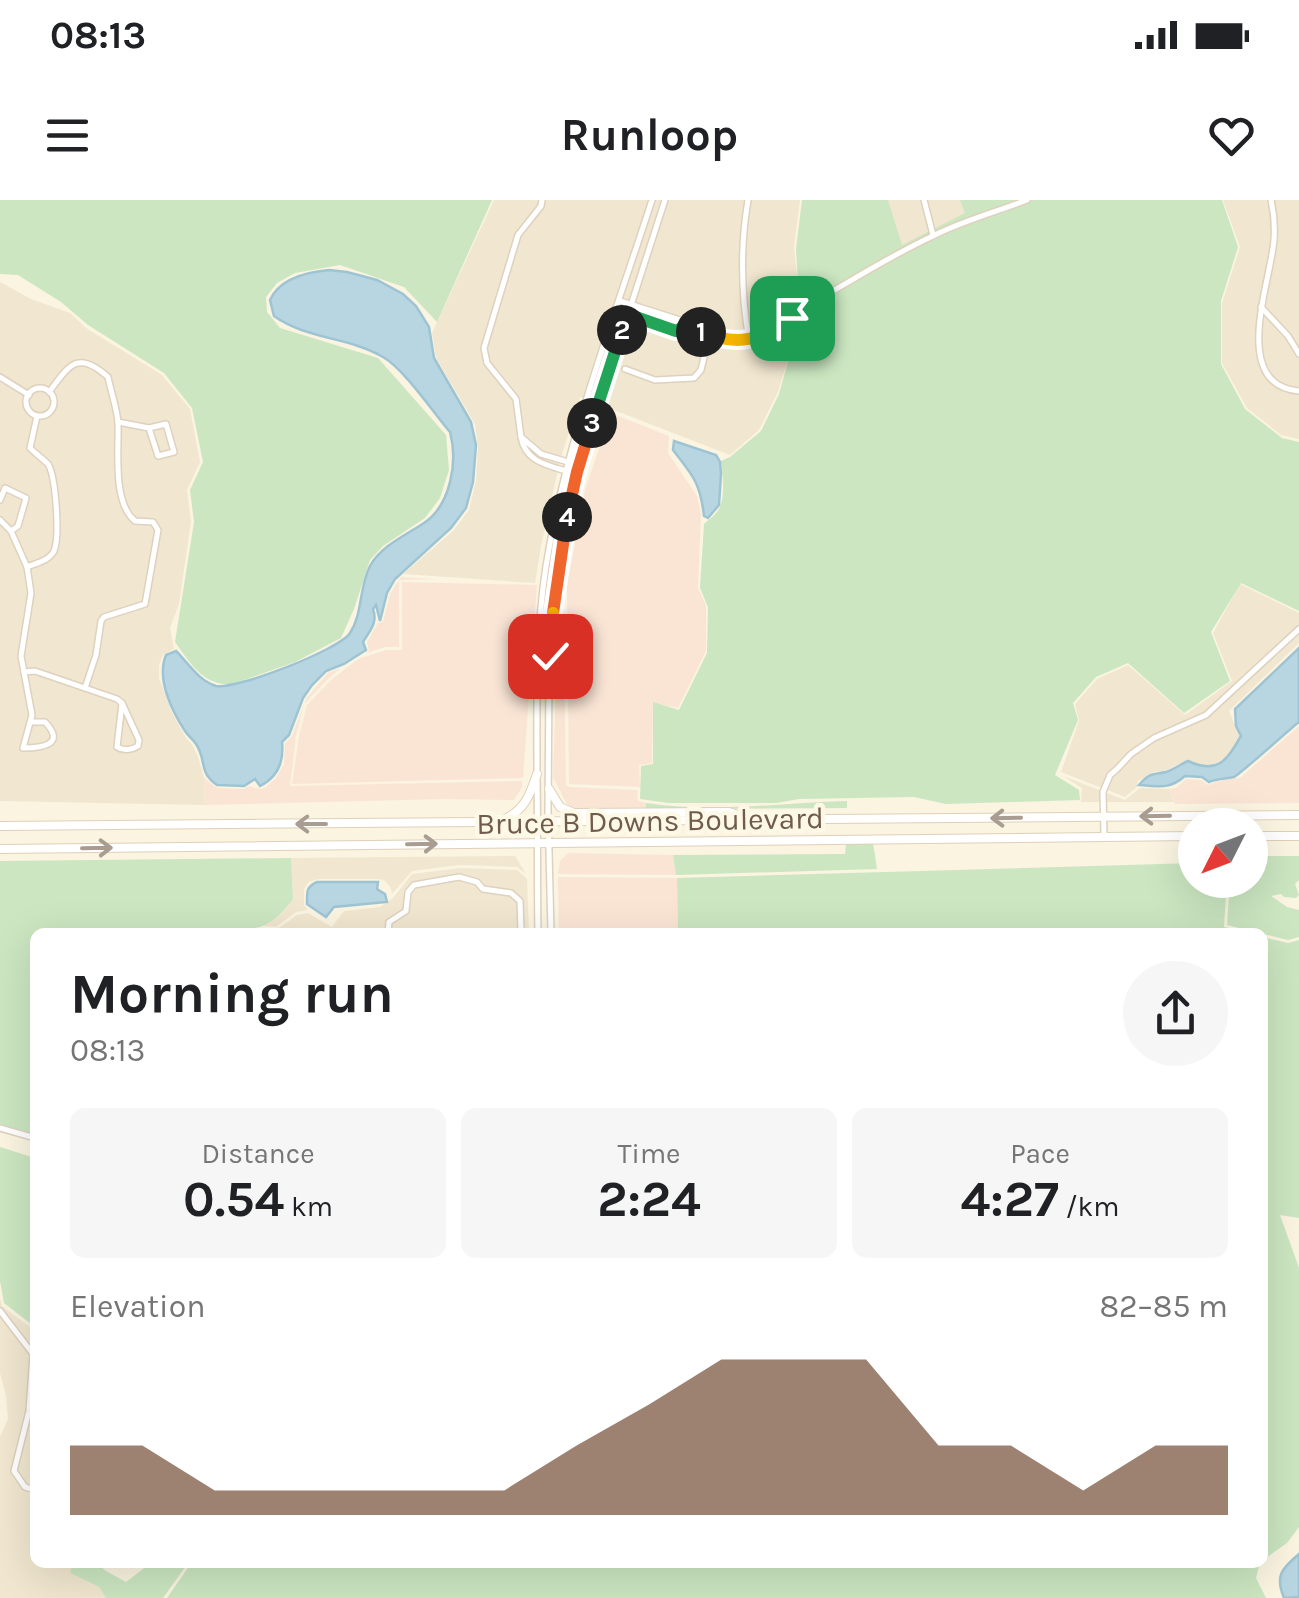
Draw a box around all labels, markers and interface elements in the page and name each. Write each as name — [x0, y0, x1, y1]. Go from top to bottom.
text: 08:13 — [50, 13, 146, 58]
icon: menu — [40, 108, 95, 163]
icon: heart — [1204, 108, 1259, 163]
text: Runloop — [561, 109, 738, 161]
pin — [750, 276, 835, 361]
icon: arrive — [765, 291, 820, 346]
pin: 2 — [597, 305, 647, 355]
pin: 1 — [676, 307, 726, 357]
text: 2 — [614, 313, 630, 346]
text: 1 — [696, 315, 706, 348]
pin: 3 — [567, 398, 617, 448]
text: 3 — [583, 406, 601, 439]
pin: 4 — [542, 492, 592, 542]
text: 4 — [559, 500, 575, 533]
pin — [508, 614, 593, 699]
icon: check — [523, 629, 578, 684]
street label: Bruce B Downs Boulevard — [476, 800, 824, 842]
one-way arrow — [1140, 806, 1172, 826]
one-way arrow — [990, 808, 1022, 827]
north arrow — [1178, 808, 1268, 898]
map controls — [1178, 808, 1268, 898]
one-way arrow — [296, 814, 328, 834]
one-way arrow — [406, 835, 438, 854]
one-way arrow — [80, 838, 113, 858]
button: share — [1123, 961, 1228, 1066]
text: Morning run — [70, 962, 394, 1026]
text: 08:13 — [70, 1032, 146, 1069]
text: Distance — [201, 1137, 315, 1170]
text: Time — [618, 1137, 680, 1170]
text: Pace — [1010, 1137, 1070, 1170]
text: 0.54 — [183, 1170, 284, 1229]
text: 2:24 — [597, 1170, 701, 1229]
text: 4:27 — [960, 1170, 1059, 1229]
text: km — [284, 1190, 333, 1223]
text: /km — [1059, 1190, 1120, 1223]
text: Elevation — [70, 1288, 205, 1325]
text: 82–85 m — [1099, 1288, 1228, 1325]

